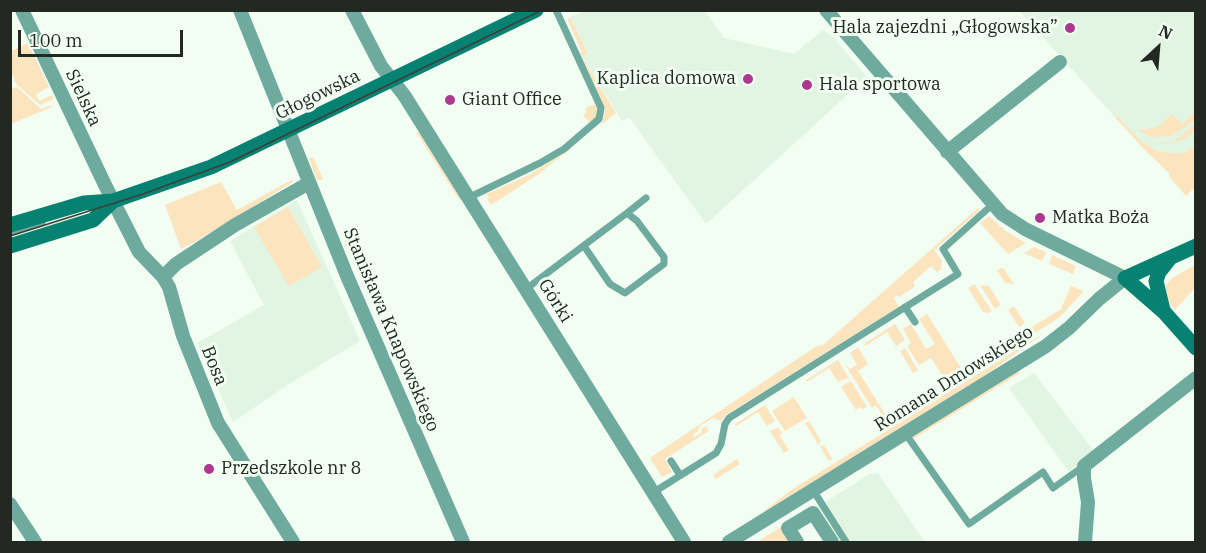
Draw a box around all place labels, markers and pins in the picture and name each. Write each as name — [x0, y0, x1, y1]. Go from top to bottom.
place label: Hala zajezdni „Głogowska” — [832, 17, 1058, 39]
marker: Hala zajezdni „Głogowska” — [1063, 21, 1077, 35]
place label: Kaplica domowa — [596, 68, 736, 90]
marker: Kaplica domowa — [741, 72, 755, 86]
place label: Hala sportowa — [819, 74, 941, 96]
marker: Hala sportowa — [800, 78, 814, 92]
place label: Giant Office — [462, 89, 562, 111]
marker: Giant Office — [443, 93, 457, 107]
place label: Matka Boża — [1052, 207, 1149, 229]
marker: Matka Boża — [1033, 211, 1047, 225]
place label: Przedszkole nr 8 — [221, 458, 361, 480]
marker: Przedszkole nr 8 — [202, 462, 216, 476]

